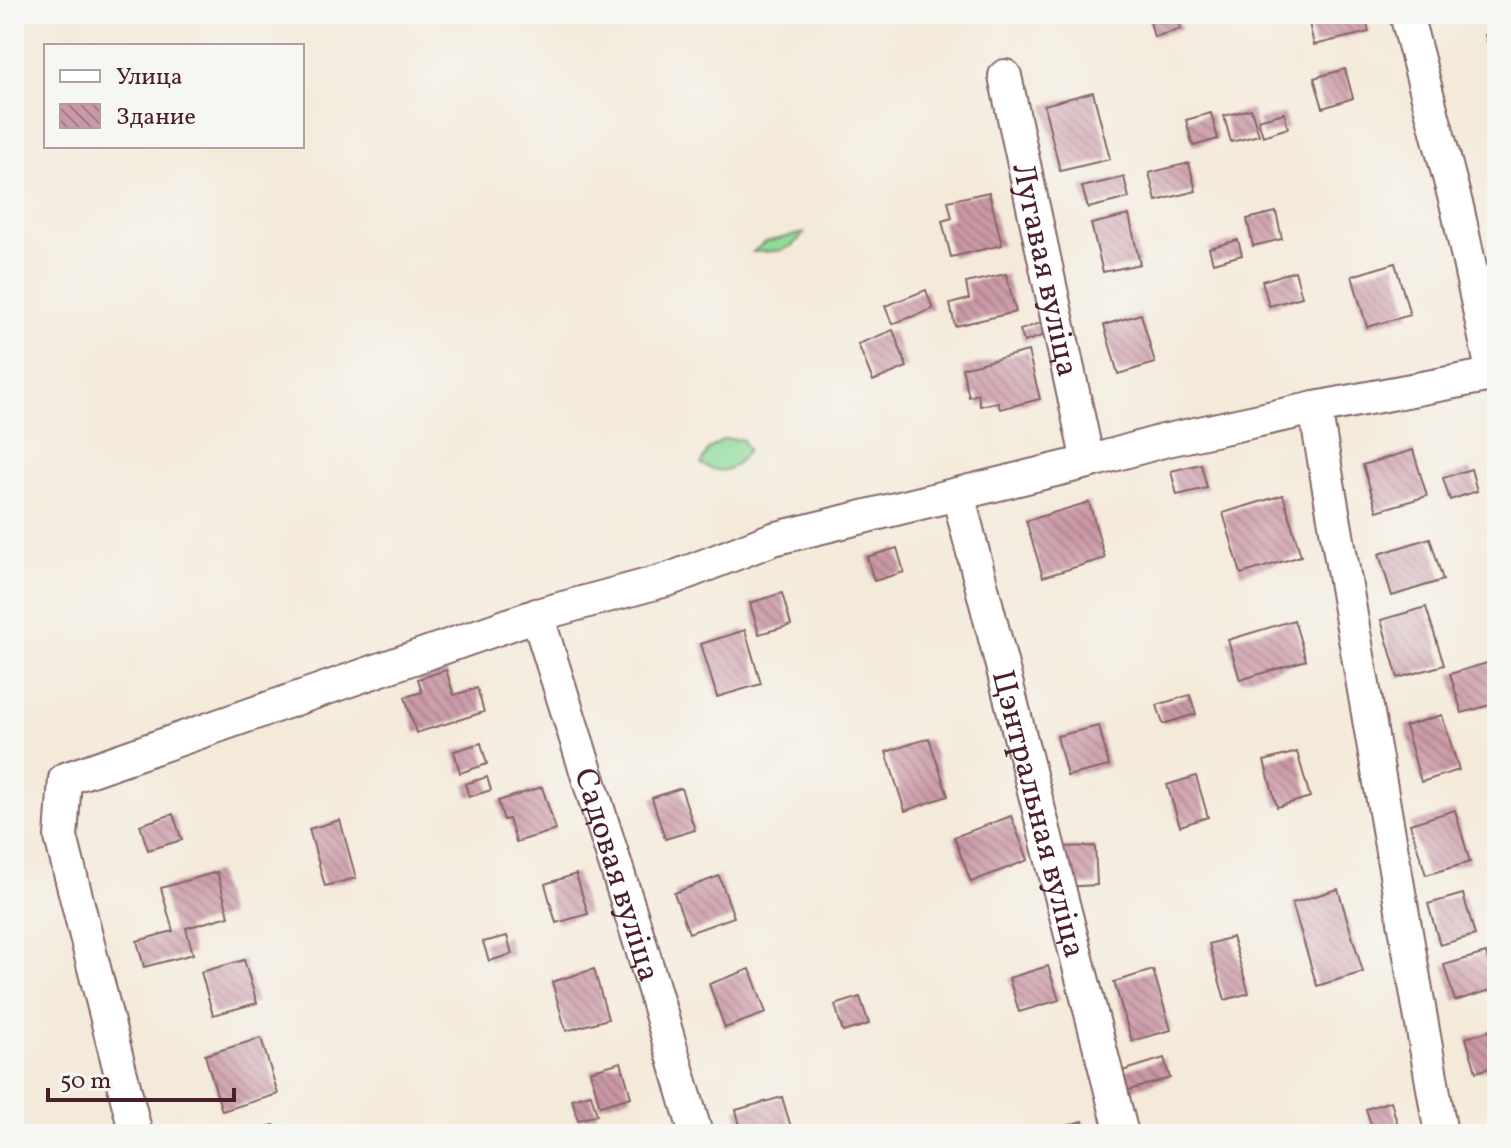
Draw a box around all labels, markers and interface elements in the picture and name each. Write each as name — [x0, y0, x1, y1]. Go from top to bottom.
legend — [44, 44, 304, 148]
text: Улица — [116, 61, 183, 95]
text: Здание — [116, 101, 196, 135]
street label: Лугавая вуліца — [999, 159, 1088, 381]
street label: Цэнтральная вуліца — [979, 666, 1095, 963]
street label: Садовая вуліца — [562, 763, 669, 987]
scale bar — [48, 1052, 234, 1102]
text: 50 m — [60, 1065, 112, 1099]

